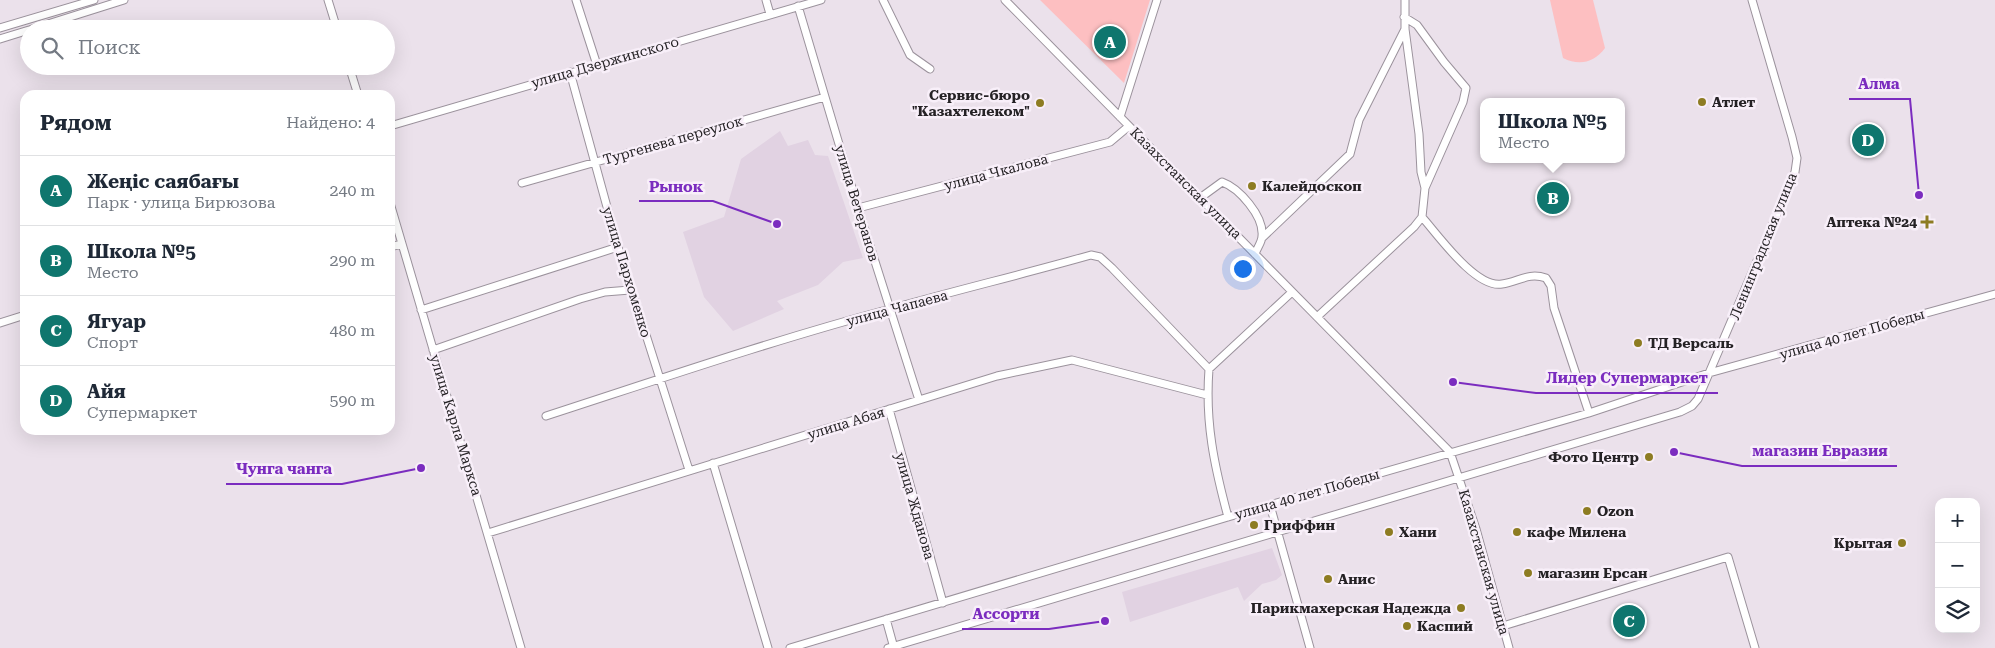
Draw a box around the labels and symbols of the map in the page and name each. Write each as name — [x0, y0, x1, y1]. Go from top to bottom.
pin: A — [1094, 23, 1126, 61]
street label: улица Дзержинского — [529, 33, 681, 91]
callout: Алма — [1849, 69, 1910, 99]
text: Алма — [1858, 75, 1900, 93]
place label: Сервис-бюро "Казахтелеком" — [912, 87, 1030, 119]
place label: Атлет — [1712, 94, 1756, 110]
marker: Атлет — [1696, 96, 1708, 108]
marker: Сервис-бюро "Казахтелеком" — [1034, 97, 1046, 109]
street label: Тургенева переулок — [601, 112, 745, 168]
pin: D — [1852, 121, 1884, 159]
street label: Казахстанская улица — [1127, 124, 1245, 242]
street label: улица Ветеранов — [832, 143, 882, 263]
street label: улица Чкалова — [943, 150, 1050, 194]
street label: Ленинградская улица — [1726, 170, 1800, 322]
callout: Рынок — [639, 171, 713, 201]
text: Рынок — [649, 178, 704, 196]
place label: Калейдоскоп — [1262, 178, 1362, 194]
pin: B — [1537, 179, 1569, 217]
marker: Калейдоскоп — [1246, 180, 1258, 192]
street label: улица Пархоменко — [599, 205, 655, 339]
place label: Аптека №24 — [1826, 214, 1917, 230]
marker: Аптека №24 — [1921, 216, 1933, 228]
your location — [1230, 256, 1256, 282]
street label: улица Чапаева — [845, 287, 950, 329]
street label: улица 40 лет Победы — [1778, 306, 1926, 362]
place label: ТД Версаль — [1648, 335, 1734, 351]
marker: ТД Версаль — [1632, 337, 1644, 349]
street label: улица Карла Маркса — [427, 352, 485, 498]
callout: Лидер Супермаркет — [1536, 363, 1718, 393]
text: Лидер Супермаркет — [1546, 369, 1708, 387]
street label: улица Абая — [805, 404, 887, 442]
callout: магазин Евразия — [1742, 436, 1897, 466]
text: магазин Евразия — [1752, 442, 1888, 460]
place label: Фото Центр — [1548, 449, 1639, 465]
street label: улица Жданова — [892, 451, 938, 562]
marker: Фото Центр — [1643, 451, 1655, 463]
callout: Чунга чанга — [226, 454, 342, 484]
text: Чунга чанга — [236, 460, 332, 478]
street label: улица 40 лет Победы — [1233, 466, 1381, 522]
street label: Казахстанская улица — [1456, 487, 1513, 637]
place label: Ozon — [1597, 503, 1635, 519]
marker: Ozon — [1581, 505, 1593, 517]
place label: Гриффин — [1264, 517, 1335, 533]
marker: Гриффин — [1248, 519, 1260, 531]
place label: Хани — [1399, 524, 1437, 540]
place label: кафе Милена — [1527, 524, 1627, 540]
marker: Хани — [1383, 526, 1395, 538]
marker: кафе Милена — [1511, 526, 1523, 538]
place label: Крытая — [1834, 535, 1892, 551]
marker: Крытая — [1896, 537, 1908, 549]
place label: магазин Ерсан — [1538, 565, 1648, 581]
marker: магазин Ерсан — [1522, 567, 1534, 579]
place label: Анис — [1338, 571, 1375, 587]
marker: Анис — [1322, 573, 1334, 585]
callout: Ассорти — [962, 599, 1049, 629]
place label: Парикмахерская Надежда — [1251, 600, 1452, 616]
marker: Парикмахерская Надежда — [1455, 602, 1467, 614]
pin: C — [1613, 602, 1645, 640]
text: Ассорти — [973, 605, 1039, 623]
place label: Каспий — [1417, 618, 1473, 634]
marker: Каспий — [1401, 620, 1413, 632]

